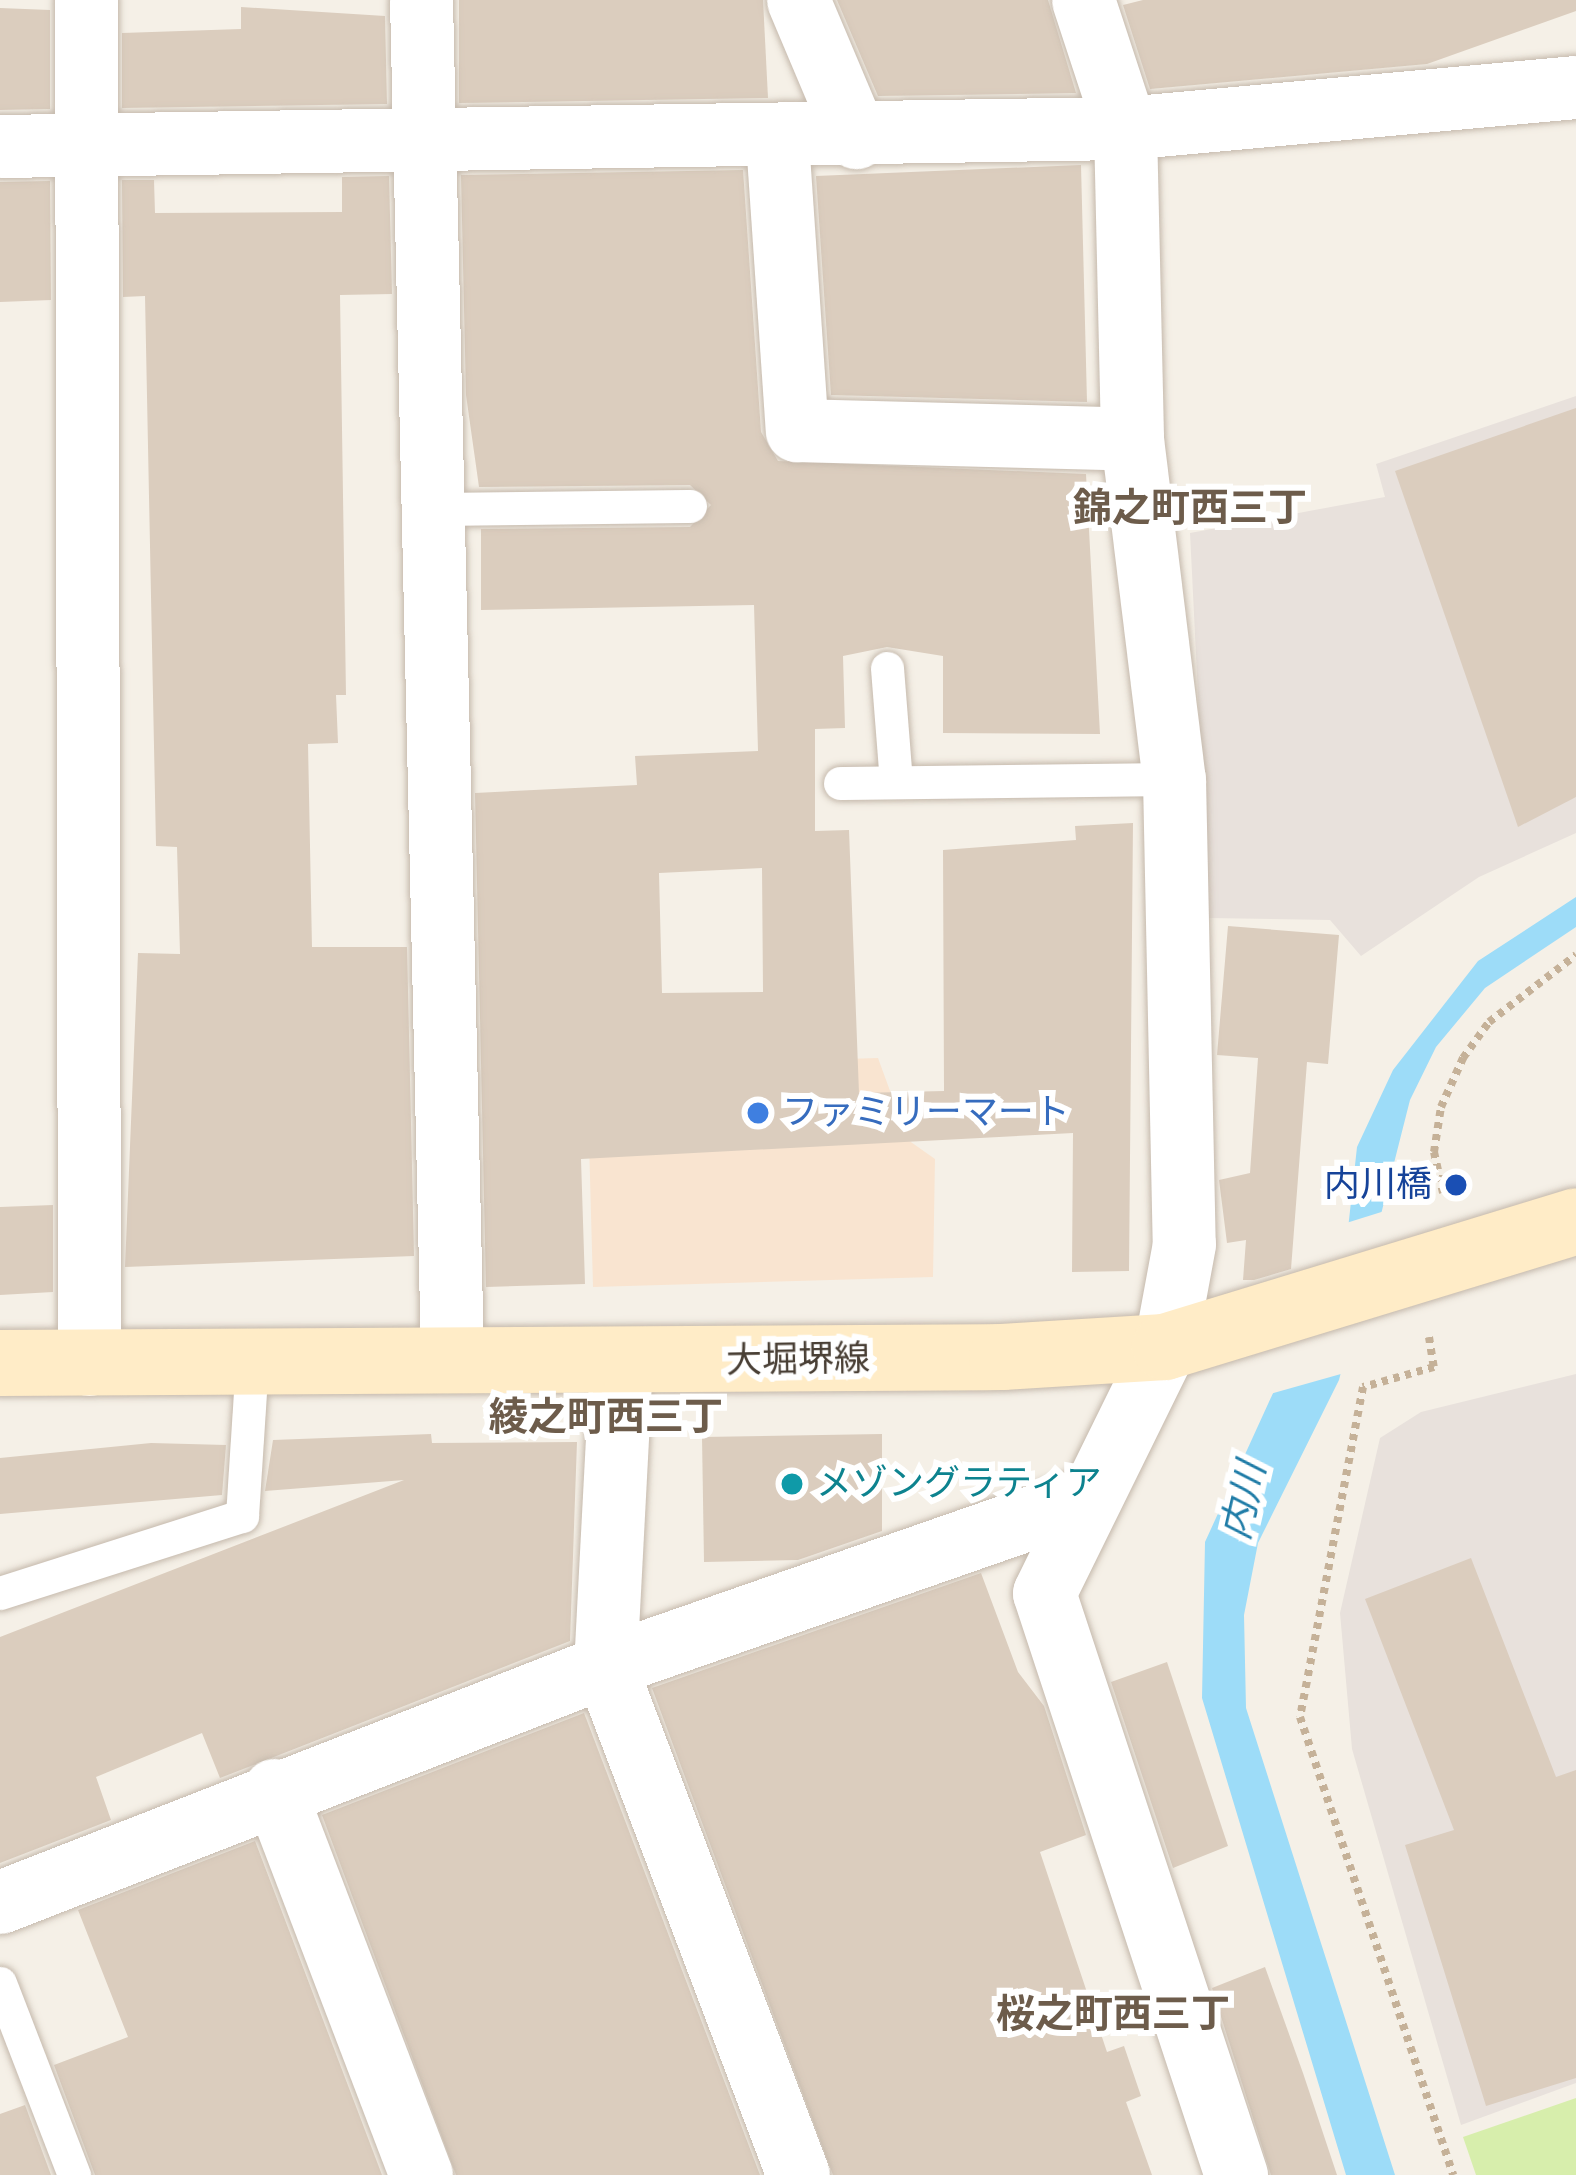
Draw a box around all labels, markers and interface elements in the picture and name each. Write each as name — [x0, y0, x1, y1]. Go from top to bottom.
district label: 錦之町西三丁 — [1073, 485, 1307, 531]
place label: ファミリーマート — [782, 1091, 1070, 1135]
marker: ファミリーマート — [745, 1100, 771, 1126]
place label: 内川橋 — [1324, 1163, 1432, 1207]
marker: 内川橋 — [1443, 1172, 1469, 1198]
street label: 大堀堺線 — [726, 1337, 870, 1383]
district label: 綾之町西三丁 — [489, 1394, 723, 1440]
water label: 内川 — [1212, 1458, 1276, 1544]
place label: メゾングラティア — [816, 1462, 1104, 1506]
marker: メゾングラティア — [779, 1471, 805, 1497]
district label: 桜之町西三丁 — [996, 1991, 1230, 2037]

